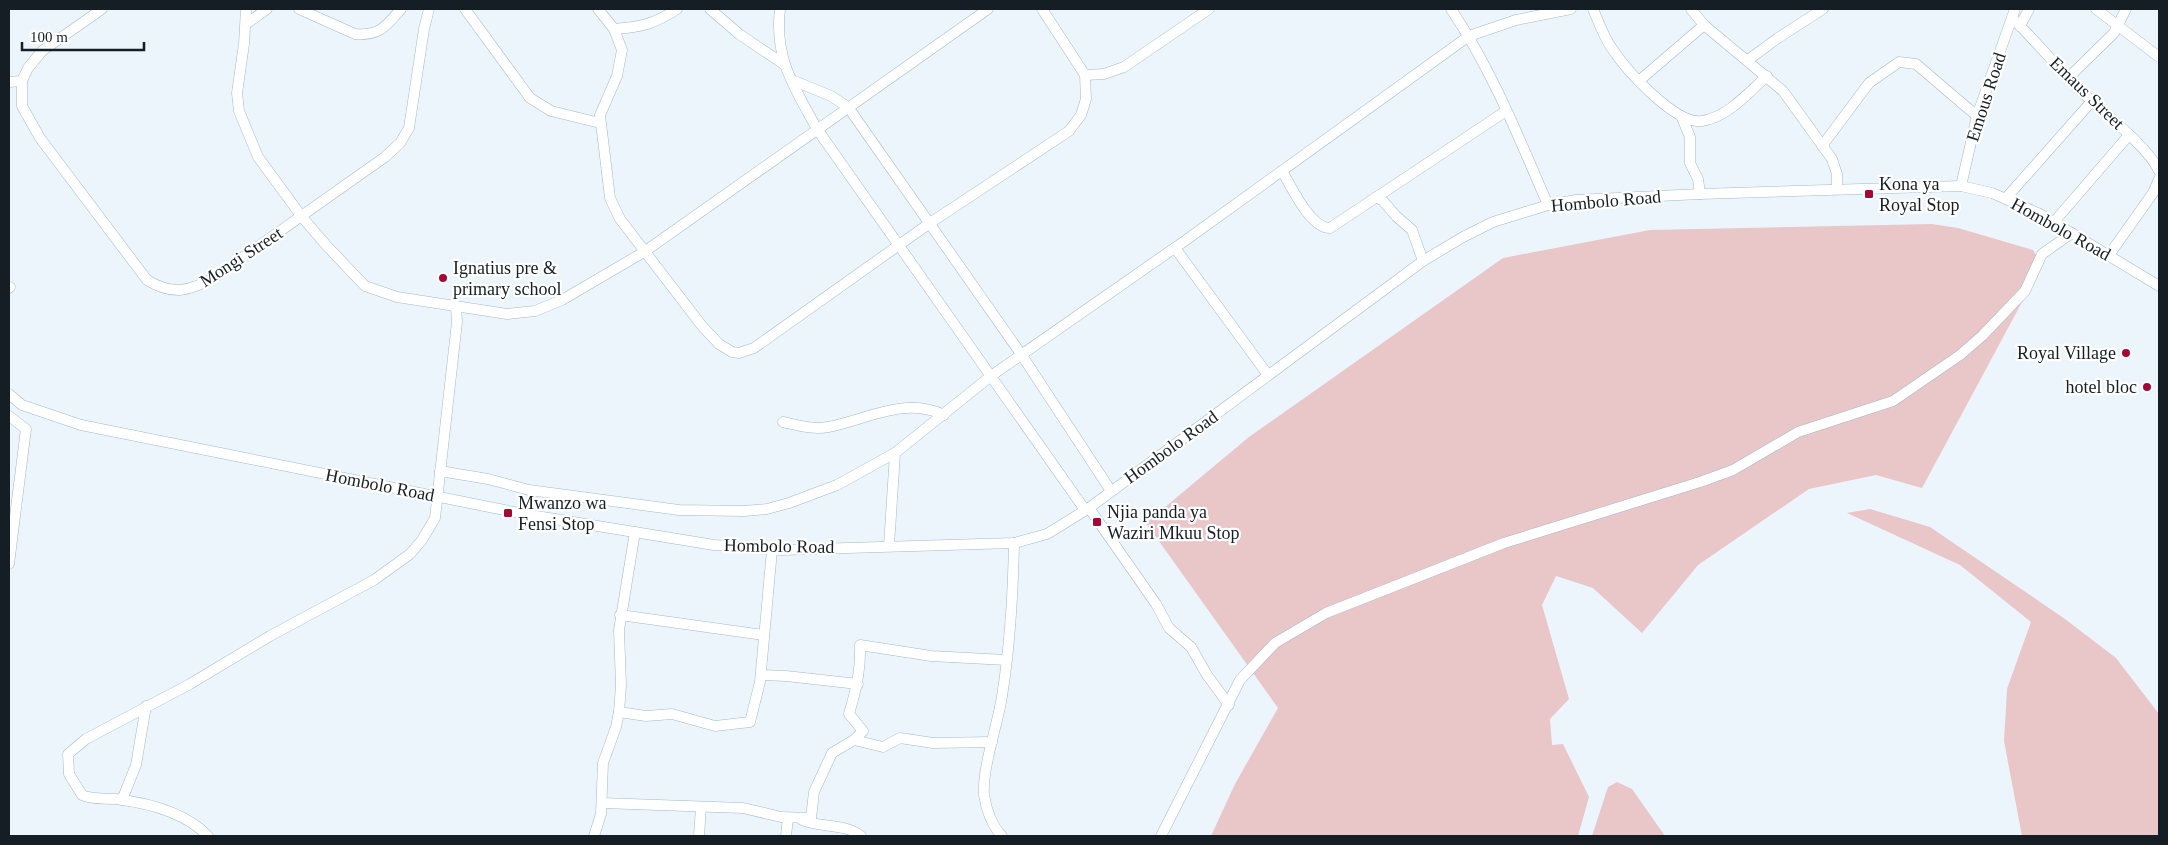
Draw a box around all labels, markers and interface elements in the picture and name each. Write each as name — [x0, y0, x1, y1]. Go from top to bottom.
scale bar — [22, 20, 145, 52]
text: 100 m — [30, 29, 68, 45]
street label: Emous Road — [1962, 50, 2010, 144]
street label: Emaus Street — [2046, 53, 2128, 133]
place label: Kona ya Royal Stop — [1879, 174, 1960, 215]
street label: Hombolo Road — [1550, 186, 1662, 216]
marker: Kona ya Royal Stop — [1863, 188, 1875, 200]
street label: Hombolo Road — [2008, 193, 2114, 265]
street label: Mongi Street — [196, 223, 286, 291]
place label: Ignatius pre & primary school — [453, 258, 561, 299]
marker: Ignatius pre & primary school — [437, 272, 449, 284]
place label: Royal Village — [2017, 343, 2116, 363]
marker: Royal Village — [2120, 347, 2132, 359]
place label: hotel bloc — [2066, 377, 2137, 397]
marker: hotel bloc — [2141, 381, 2153, 393]
street label: Hombolo Road — [1120, 406, 1222, 488]
street label: Hombolo Road — [324, 465, 436, 505]
place label: Mwanzo wa Fensi Stop — [518, 493, 606, 534]
place label: Njia panda ya Waziri Mkuu Stop — [1107, 502, 1240, 543]
marker: Mwanzo wa Fensi Stop — [502, 507, 514, 519]
marker: Njia panda ya Waziri Mkuu Stop — [1091, 516, 1103, 528]
street label: Hombolo Road — [724, 535, 834, 557]

